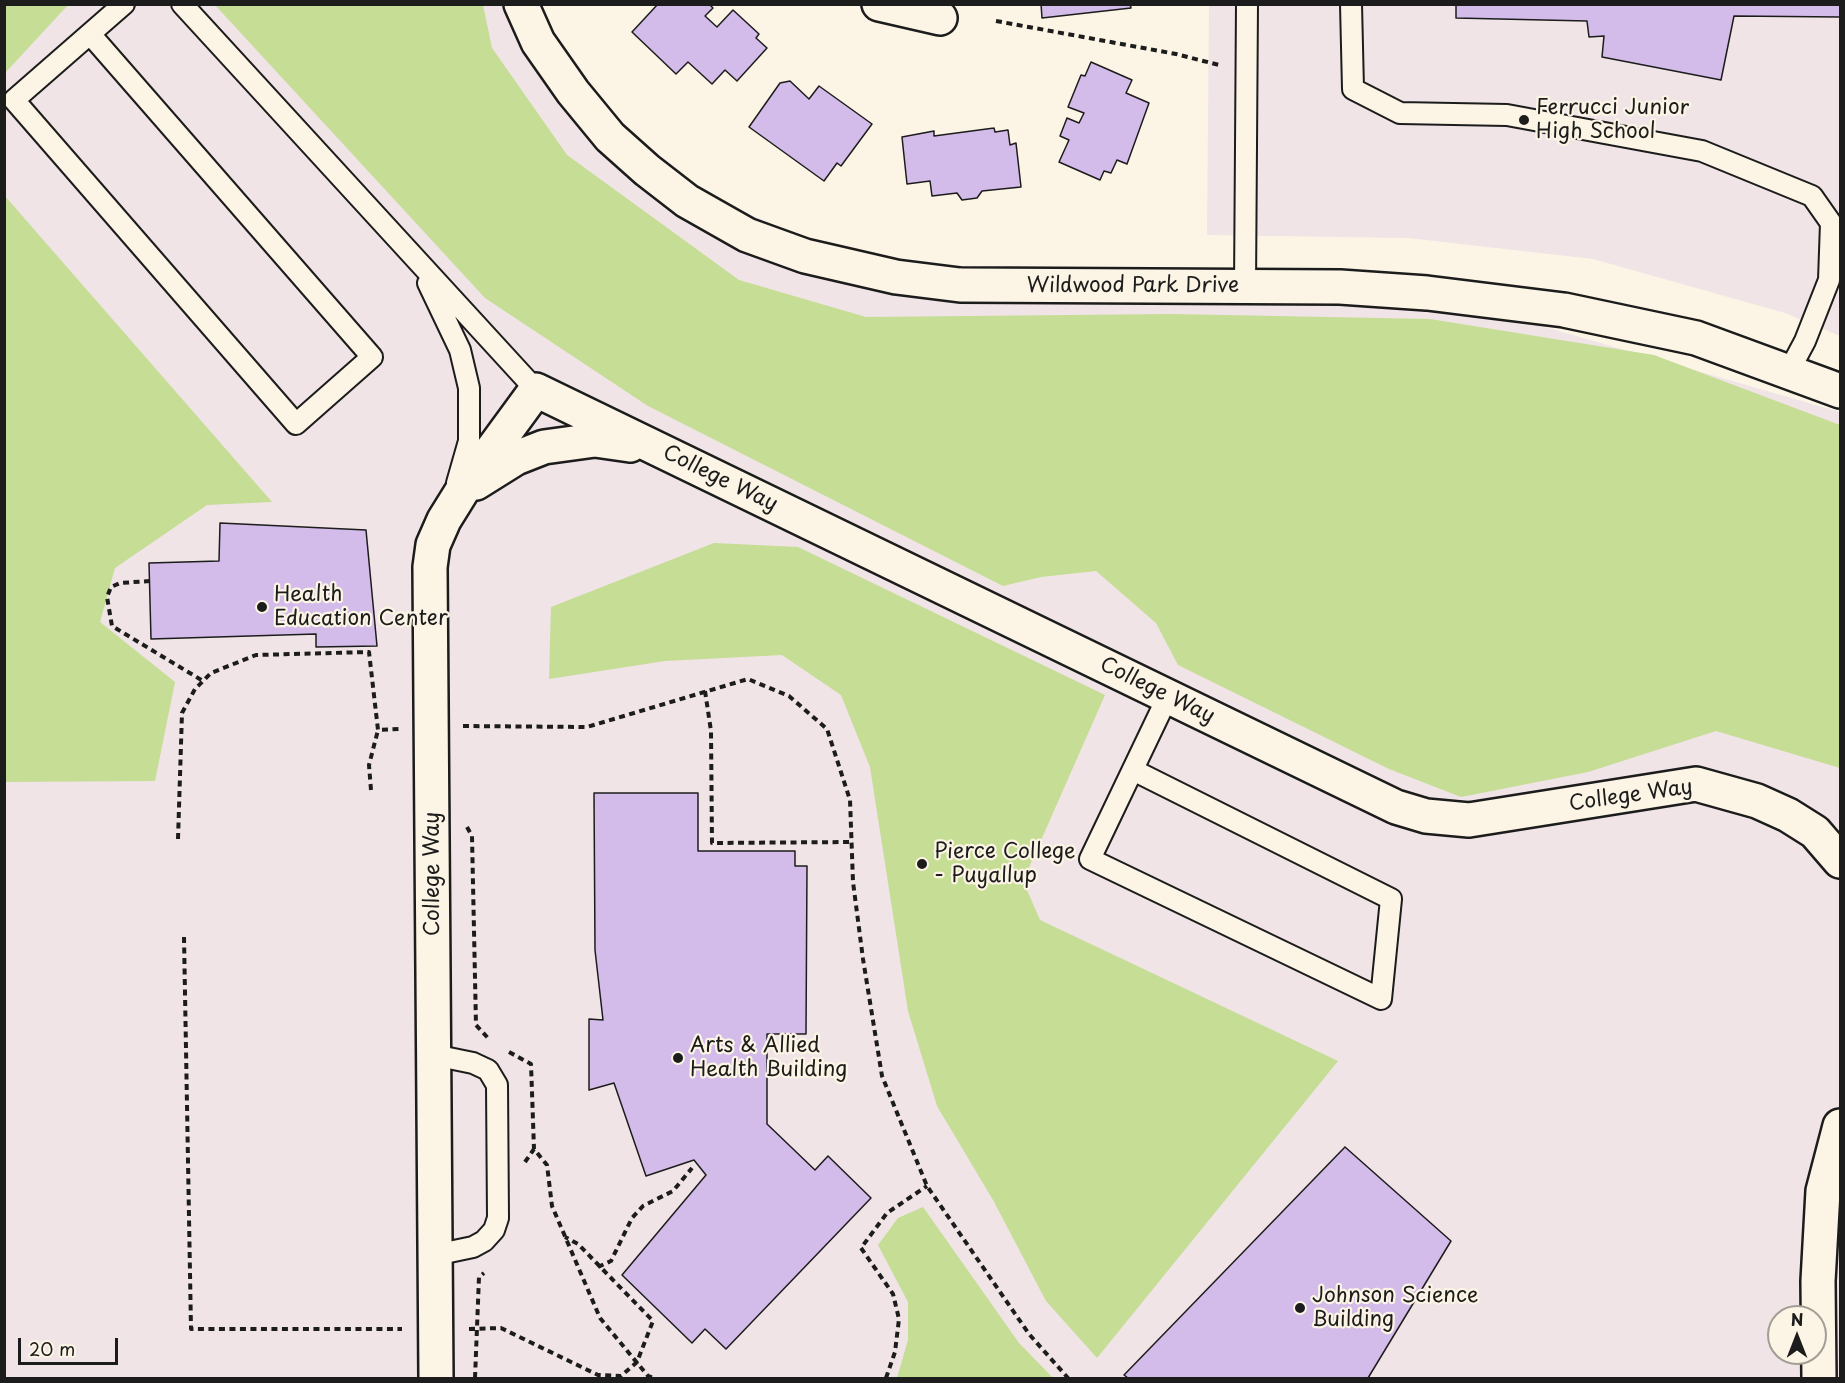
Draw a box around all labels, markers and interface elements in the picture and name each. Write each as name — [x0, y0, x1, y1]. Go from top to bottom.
place label: Ferrucci Junior High School — [1536, 95, 1689, 145]
marker: Ferrucci Junior High School — [1517, 113, 1531, 127]
street label: Wildwood Park Drive — [1027, 273, 1239, 299]
street label: College Way — [658, 440, 782, 518]
place label: Health Education Center — [274, 582, 448, 632]
marker: Health Education Center — [255, 600, 269, 614]
street label: College Way — [1095, 652, 1219, 730]
street label: College Way — [1568, 775, 1694, 817]
street label: College Way — [420, 812, 446, 936]
place label: Pierce College - Puyallup — [934, 839, 1075, 889]
marker: Pierce College - Puyallup — [915, 857, 929, 871]
place label: Arts & Allied Health Building — [690, 1033, 847, 1083]
marker: Arts & Allied Health Building — [671, 1051, 685, 1065]
place label: Johnson Science Building — [1312, 1283, 1478, 1333]
marker: Johnson Science Building — [1293, 1301, 1307, 1315]
north arrow — [1767, 1305, 1827, 1365]
text: N — [1791, 1307, 1803, 1331]
scale bar — [21, 1326, 122, 1364]
text: 20 m — [29, 1335, 75, 1362]

